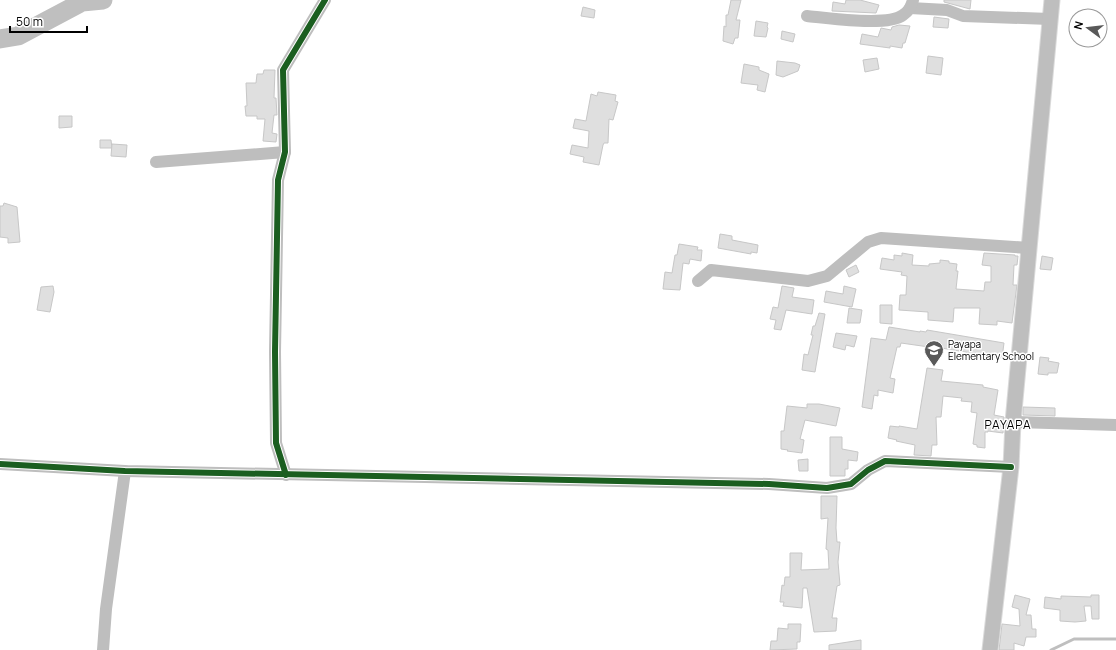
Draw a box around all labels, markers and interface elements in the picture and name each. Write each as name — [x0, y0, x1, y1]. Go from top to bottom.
scale bar — [10, 8, 87, 34]
north arrow — [1068, 8, 1108, 48]
text: 50 m — [16, 13, 43, 30]
text: N — [1070, 19, 1086, 31]
place label: Payapa Elementary School — [948, 337, 1034, 363]
school or university icon: Payapa Elementary School — [923, 339, 945, 367]
district label: PAYAPA — [984, 416, 1032, 433]

